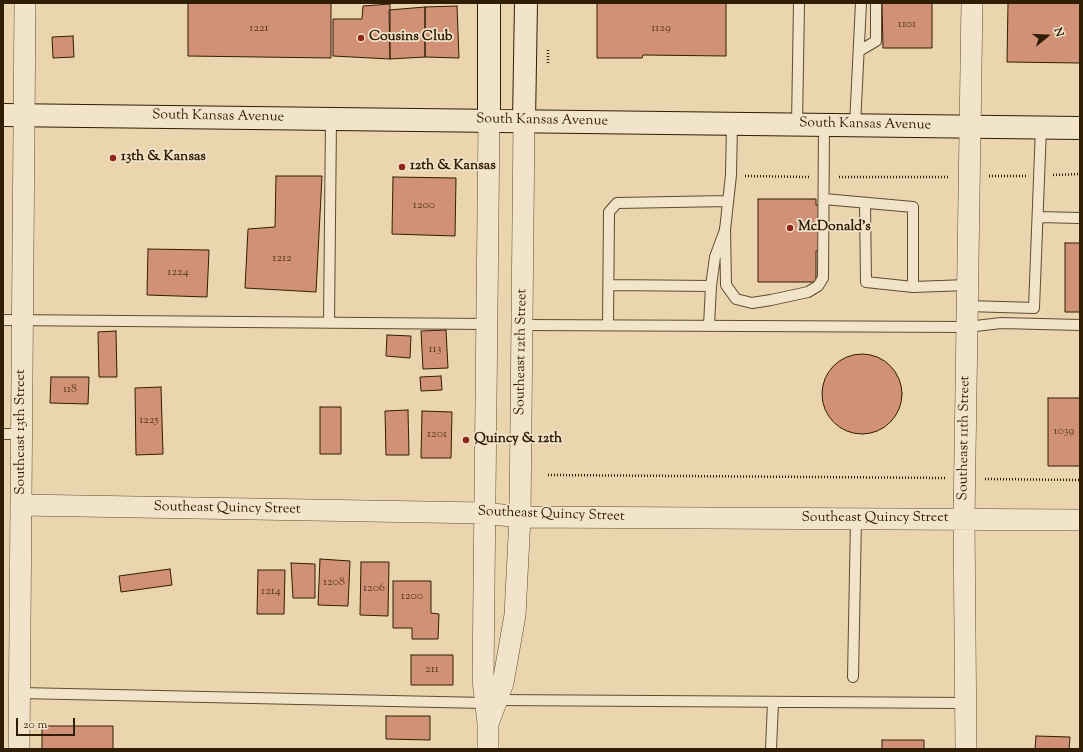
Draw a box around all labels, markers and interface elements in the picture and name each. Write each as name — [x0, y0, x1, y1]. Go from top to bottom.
north arrow — [1027, 16, 1067, 56]
house number: 1101 — [898, 18, 916, 32]
house number: 1221 — [249, 22, 269, 36]
house number: 1129 — [651, 22, 671, 36]
text: N — [1049, 26, 1067, 39]
place label: Cousins Club — [369, 30, 452, 46]
marker: Cousins Club — [356, 33, 366, 43]
street label: South Kansas Avenue — [152, 107, 284, 127]
street label: South Kansas Avenue — [476, 111, 608, 131]
street label: South Kansas Avenue — [799, 115, 931, 135]
place label: 13th & Kansas — [121, 150, 206, 166]
marker: 13th & Kansas — [108, 153, 118, 163]
place label: 12th & Kansas — [410, 159, 496, 175]
marker: 12th & Kansas — [397, 162, 407, 172]
house number: 1200 — [413, 199, 435, 213]
place label: McDonald's — [798, 220, 871, 236]
marker: McDonald's — [785, 223, 795, 233]
house number: 1212 — [272, 252, 292, 266]
house number: 1224 — [167, 266, 189, 280]
street label: Southeast 12th Street — [512, 289, 532, 415]
house number: 113 — [428, 343, 442, 357]
street label: Southeast 13th Street — [14, 369, 30, 495]
street label: Southeast 11th Street — [956, 375, 974, 501]
house number: 118 — [63, 383, 77, 397]
house number: 1225 — [139, 414, 159, 428]
house number: 1039 — [1054, 425, 1074, 439]
house number: 1201 — [427, 428, 447, 442]
place label: Quincy & 12th — [474, 432, 562, 448]
marker: Quincy & 12th — [461, 435, 471, 445]
street label: Southeast Quincy Street — [153, 499, 301, 519]
street label: Southeast Quincy Street — [477, 504, 625, 526]
street label: Southeast Quincy Street — [801, 511, 949, 527]
house number: 1208 — [323, 576, 345, 590]
house number: 1206 — [363, 582, 385, 596]
house number: 1214 — [261, 585, 281, 599]
house number: 1200 — [401, 590, 423, 604]
house number: 211 — [425, 663, 439, 677]
scale bar — [18, 710, 77, 736]
text: 20 m — [23, 716, 47, 734]

